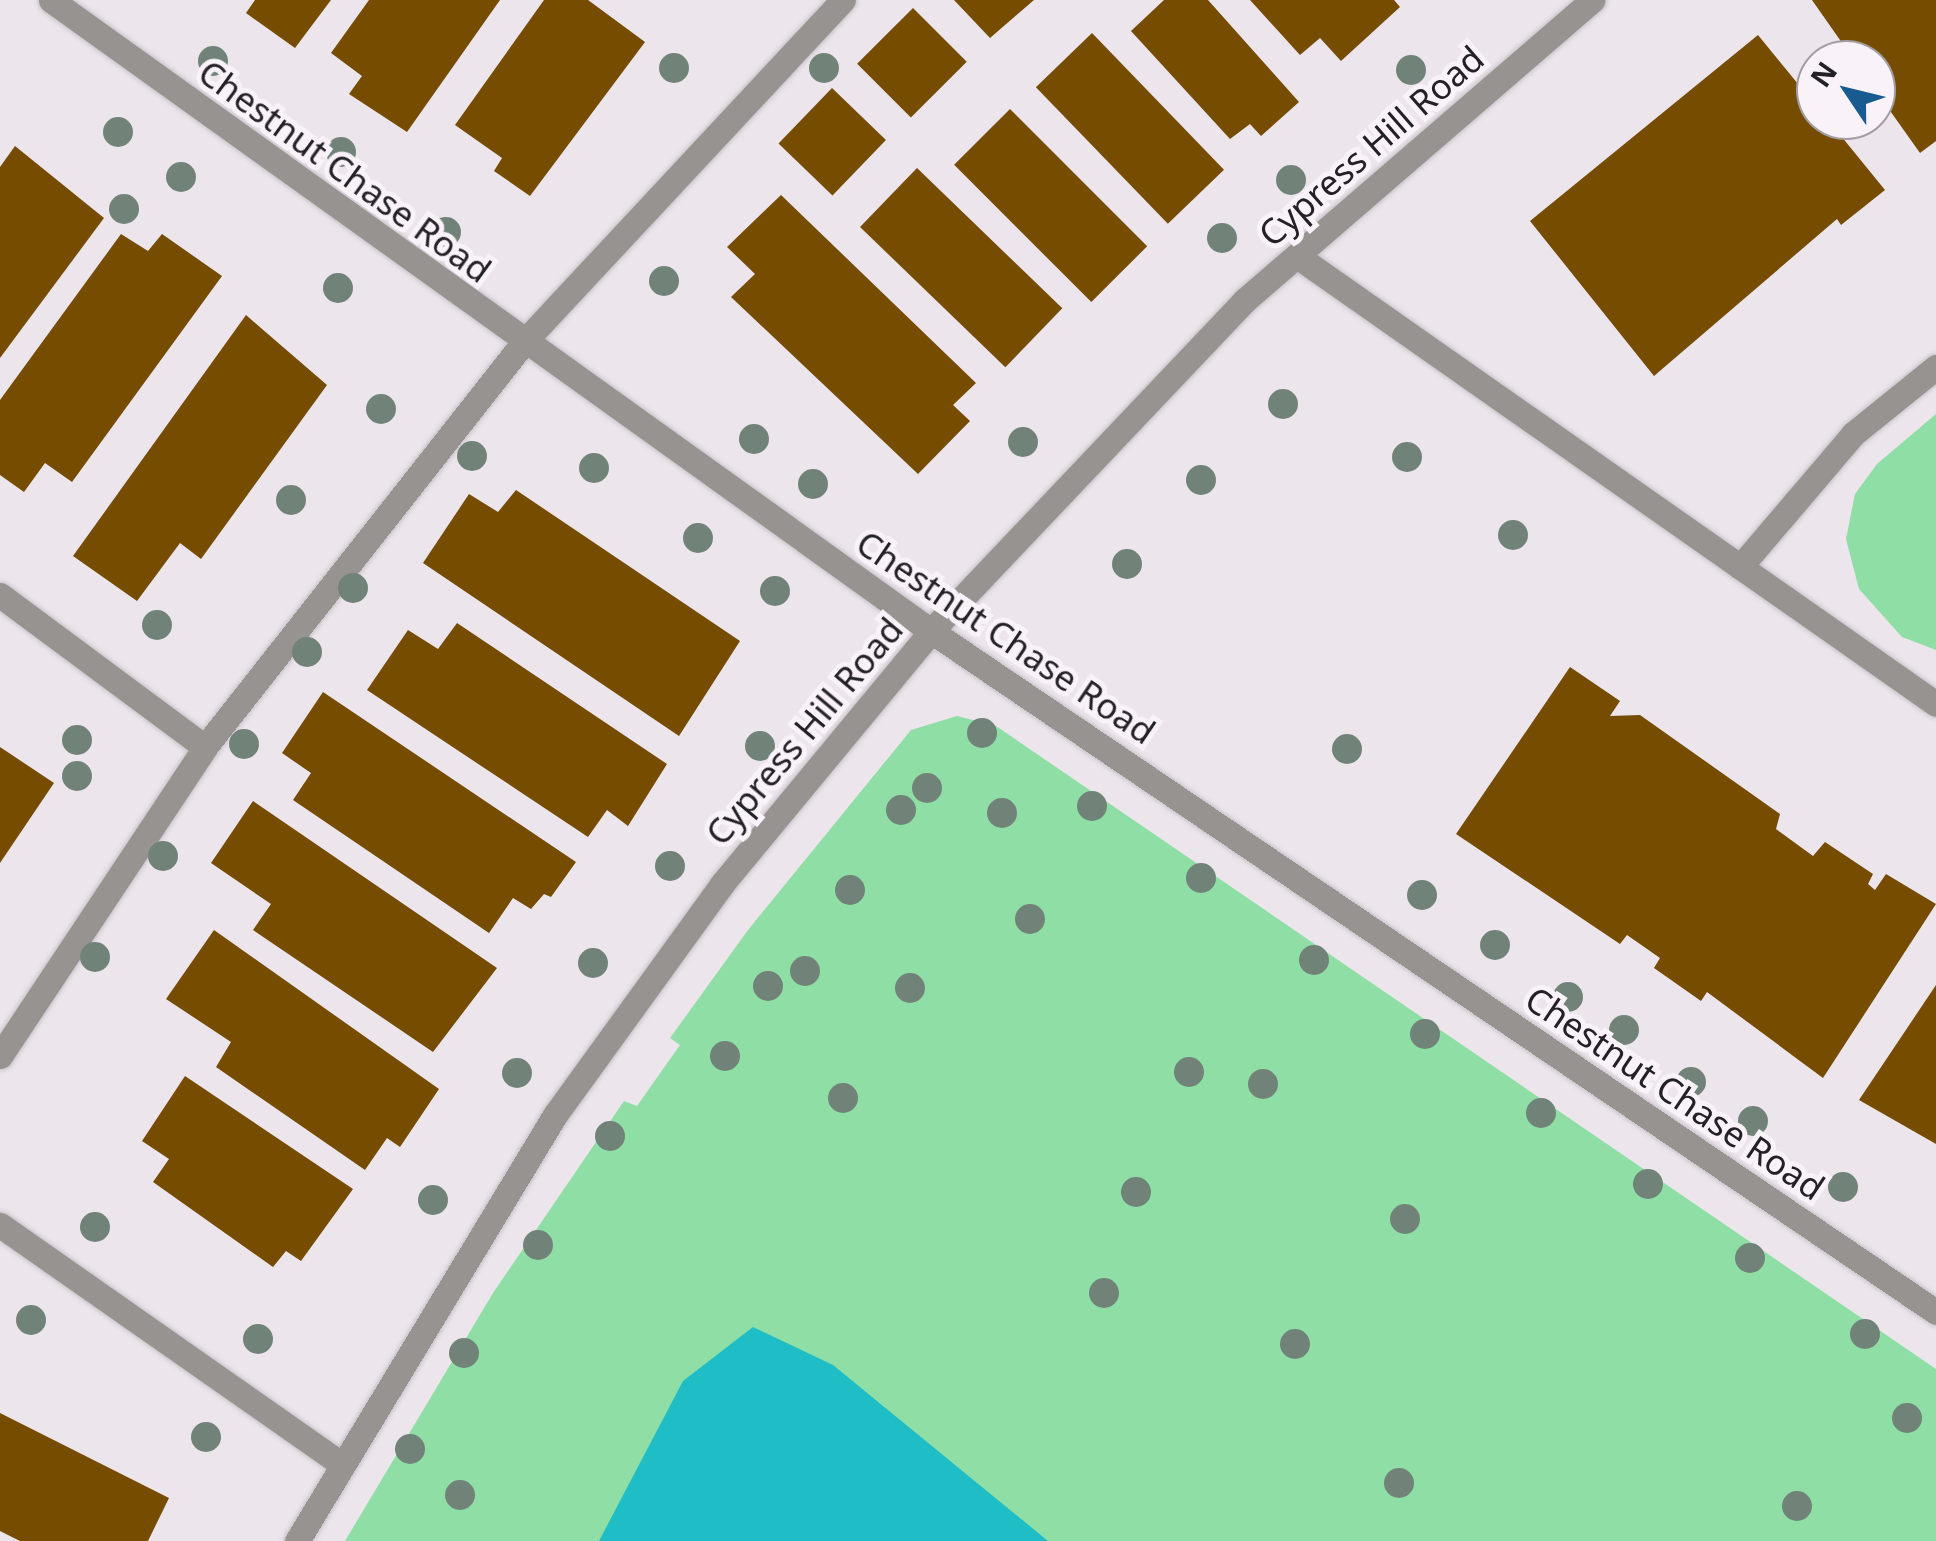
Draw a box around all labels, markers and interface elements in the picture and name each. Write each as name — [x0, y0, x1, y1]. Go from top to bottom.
street label: Cypress Hill Road — [1250, 37, 1492, 255]
north arrow — [1796, 40, 1896, 140]
street label: Chestnut Chase Road — [191, 51, 499, 291]
text: N — [1801, 54, 1845, 94]
street label: Chestnut Chase Road — [849, 521, 1163, 753]
street label: Cypress Hill Road — [697, 609, 911, 853]
street label: Chestnut Chase Road — [1518, 977, 1832, 1209]

